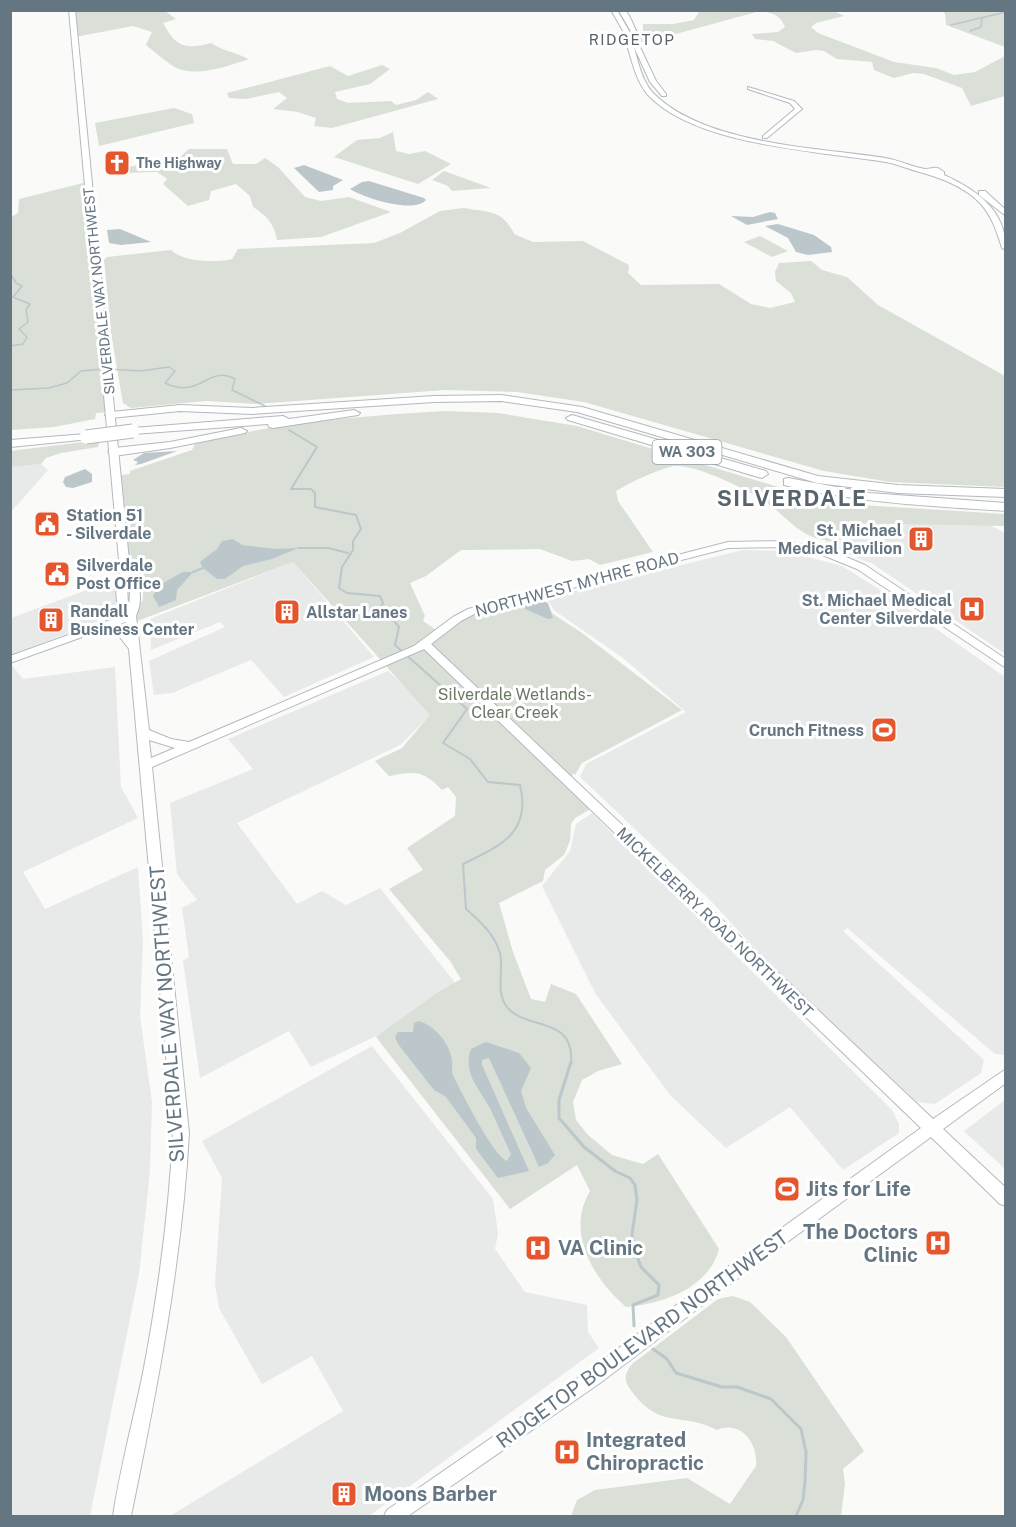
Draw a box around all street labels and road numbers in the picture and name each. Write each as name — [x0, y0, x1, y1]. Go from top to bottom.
street label: SILVERDALE WAY NORTHWEST — [80, 187, 118, 395]
road number: WA 303 — [652, 440, 722, 464]
street label: NORTHWEST MYHRE ROAD — [473, 548, 681, 621]
street label: MICKELBERRY ROAD NORTHWEST — [613, 823, 817, 1022]
street label: SILVERDALE WAY NORTHWEST — [145, 865, 189, 1163]
street label: RIDGETOP BOULEVARD NORTHWEST — [491, 1225, 793, 1453]

